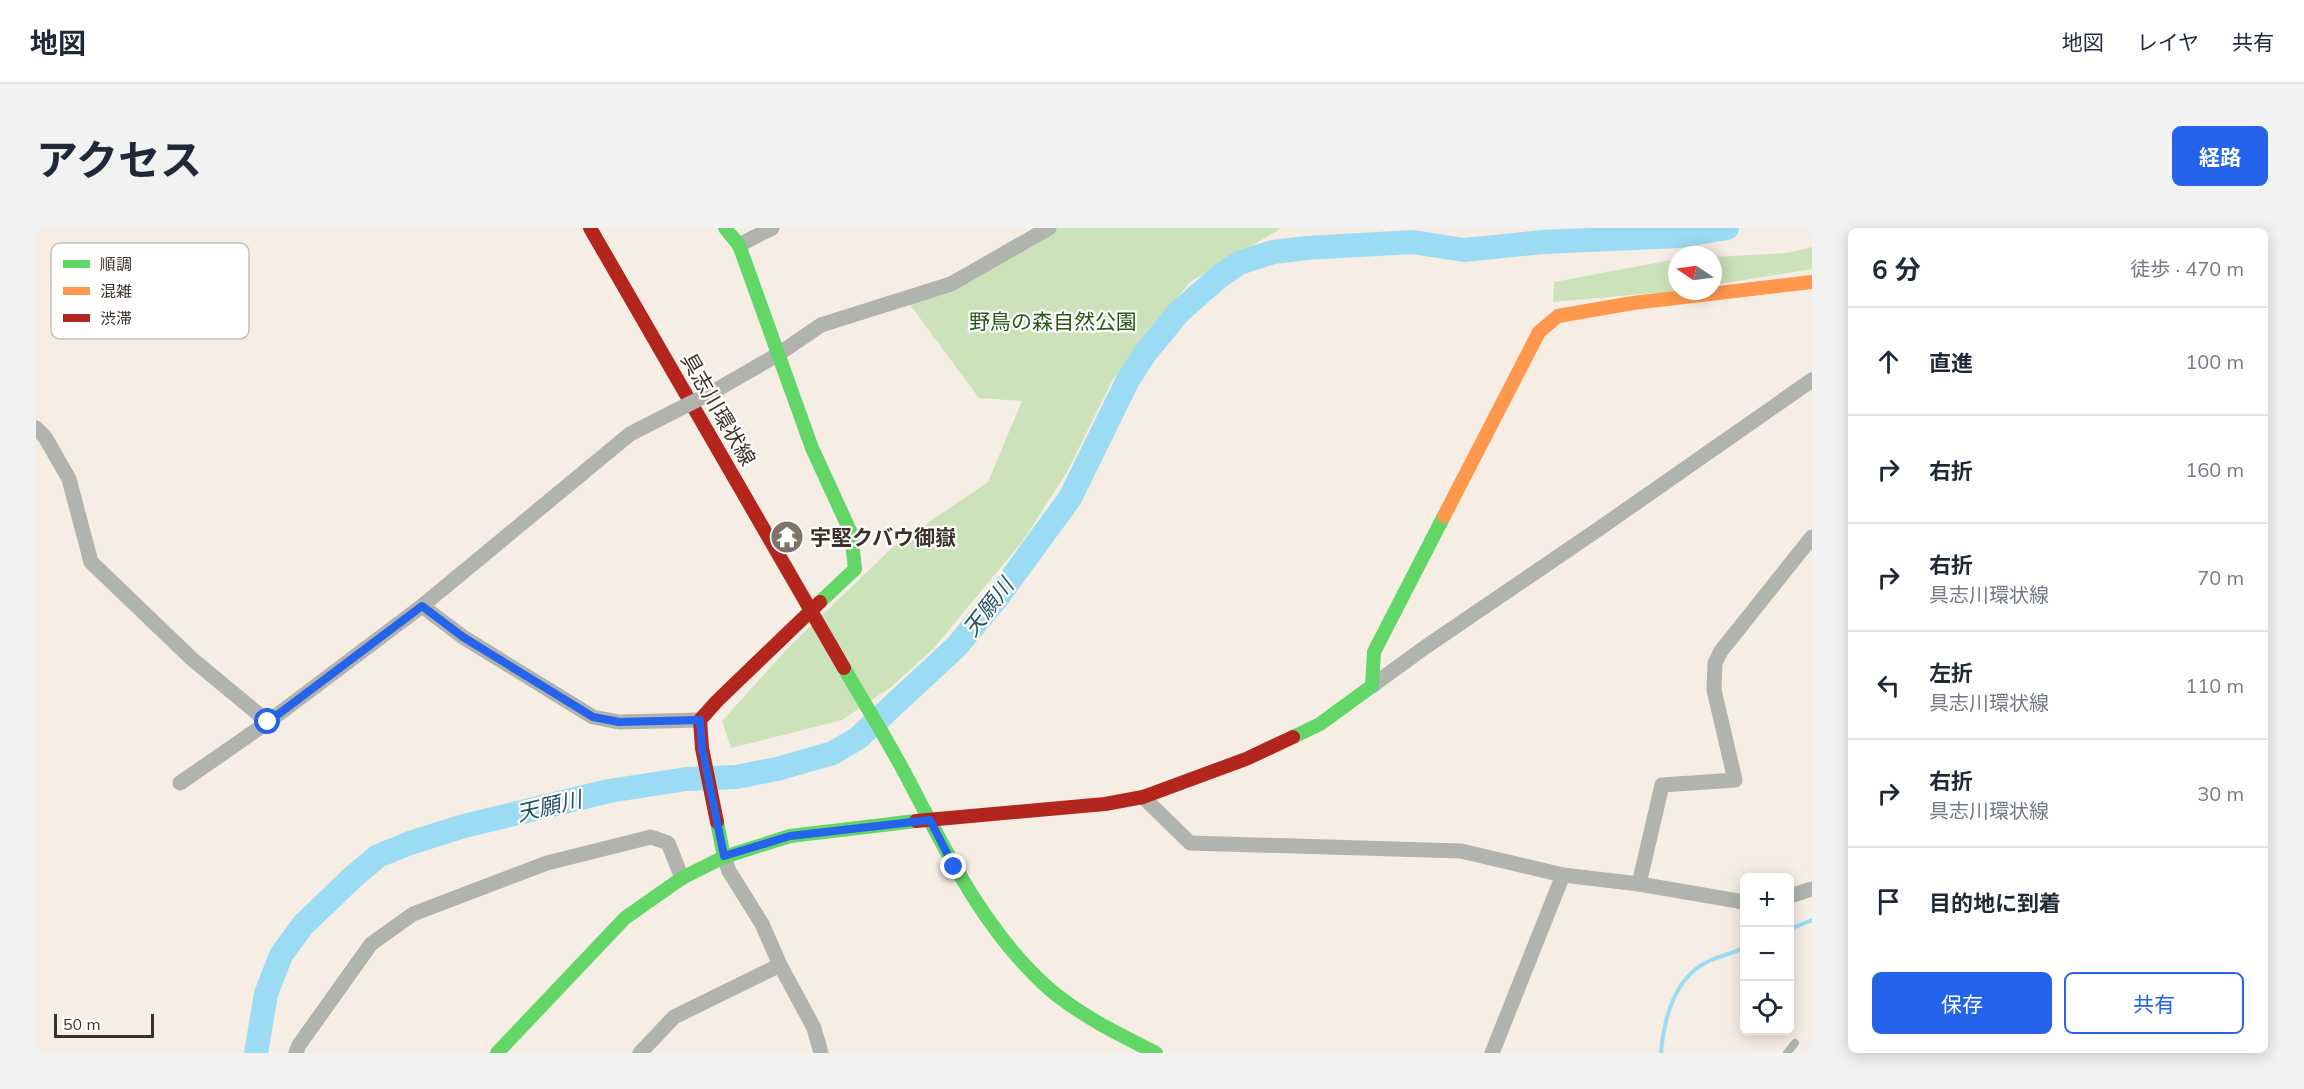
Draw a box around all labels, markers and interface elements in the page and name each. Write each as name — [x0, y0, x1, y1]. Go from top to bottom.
text: 地図 — [30, 25, 86, 60]
text: 地図 — [2062, 29, 2104, 55]
text: レイヤ — [2137, 29, 2199, 55]
text: 共有 — [2232, 29, 2274, 55]
button: 経路 — [2172, 126, 2268, 186]
text: アクセス — [36, 133, 202, 186]
legend — [51, 243, 249, 339]
north arrow — [1668, 246, 1722, 300]
text: 6 分 — [1872, 253, 1921, 286]
text: 順調 — [100, 254, 132, 274]
text: 徒歩 · 470 m — [2130, 256, 2244, 281]
text: 混雑 — [100, 281, 132, 301]
text: 渋滞 — [100, 308, 132, 328]
park label: 野鳥の森自然公園 — [969, 308, 1137, 334]
icon: ahead — [1872, 345, 1905, 378]
street label: 具志川環状線 — [676, 348, 762, 470]
text: 直進 — [1929, 349, 1973, 377]
text: 100 m — [2185, 349, 2244, 374]
icon: right — [1872, 453, 1905, 486]
text: 右折 — [1929, 457, 1973, 485]
text: 160 m — [2185, 457, 2244, 482]
temple icon: 宇堅クバウ御嶽 — [769, 519, 805, 555]
place label: 宇堅クバウ御嶽 — [810, 524, 956, 550]
text: 右折 — [1929, 551, 1973, 579]
icon: right — [1872, 561, 1905, 594]
text: 70 m — [2197, 565, 2244, 590]
water label: 天願川 — [957, 571, 1021, 642]
text: 具志川環状線 — [1929, 582, 2049, 607]
text: 左折 — [1929, 659, 1973, 687]
icon: left — [1872, 669, 1905, 702]
text: 110 m — [2185, 673, 2244, 698]
text: 具志川環状線 — [1929, 690, 2049, 715]
route start — [254, 708, 280, 734]
text: 右折 — [1929, 767, 1973, 795]
icon: right — [1872, 777, 1905, 810]
text: 30 m — [2197, 781, 2244, 806]
water label: 天願川 — [514, 784, 586, 827]
text: 具志川環状線 — [1929, 798, 2049, 823]
route end — [940, 853, 966, 879]
map controls — [1740, 873, 1794, 1035]
button: + — [1740, 873, 1794, 927]
icon: arrive — [1872, 885, 1905, 918]
text: 目的地に到着 — [1929, 889, 2061, 917]
button: − — [1740, 927, 1794, 981]
button: 保存 — [1872, 972, 2052, 1034]
button: 共有 — [2064, 972, 2244, 1034]
button: locate — [1740, 981, 1794, 1035]
scale bar — [54, 1011, 154, 1038]
text: 50 m — [63, 1014, 100, 1034]

